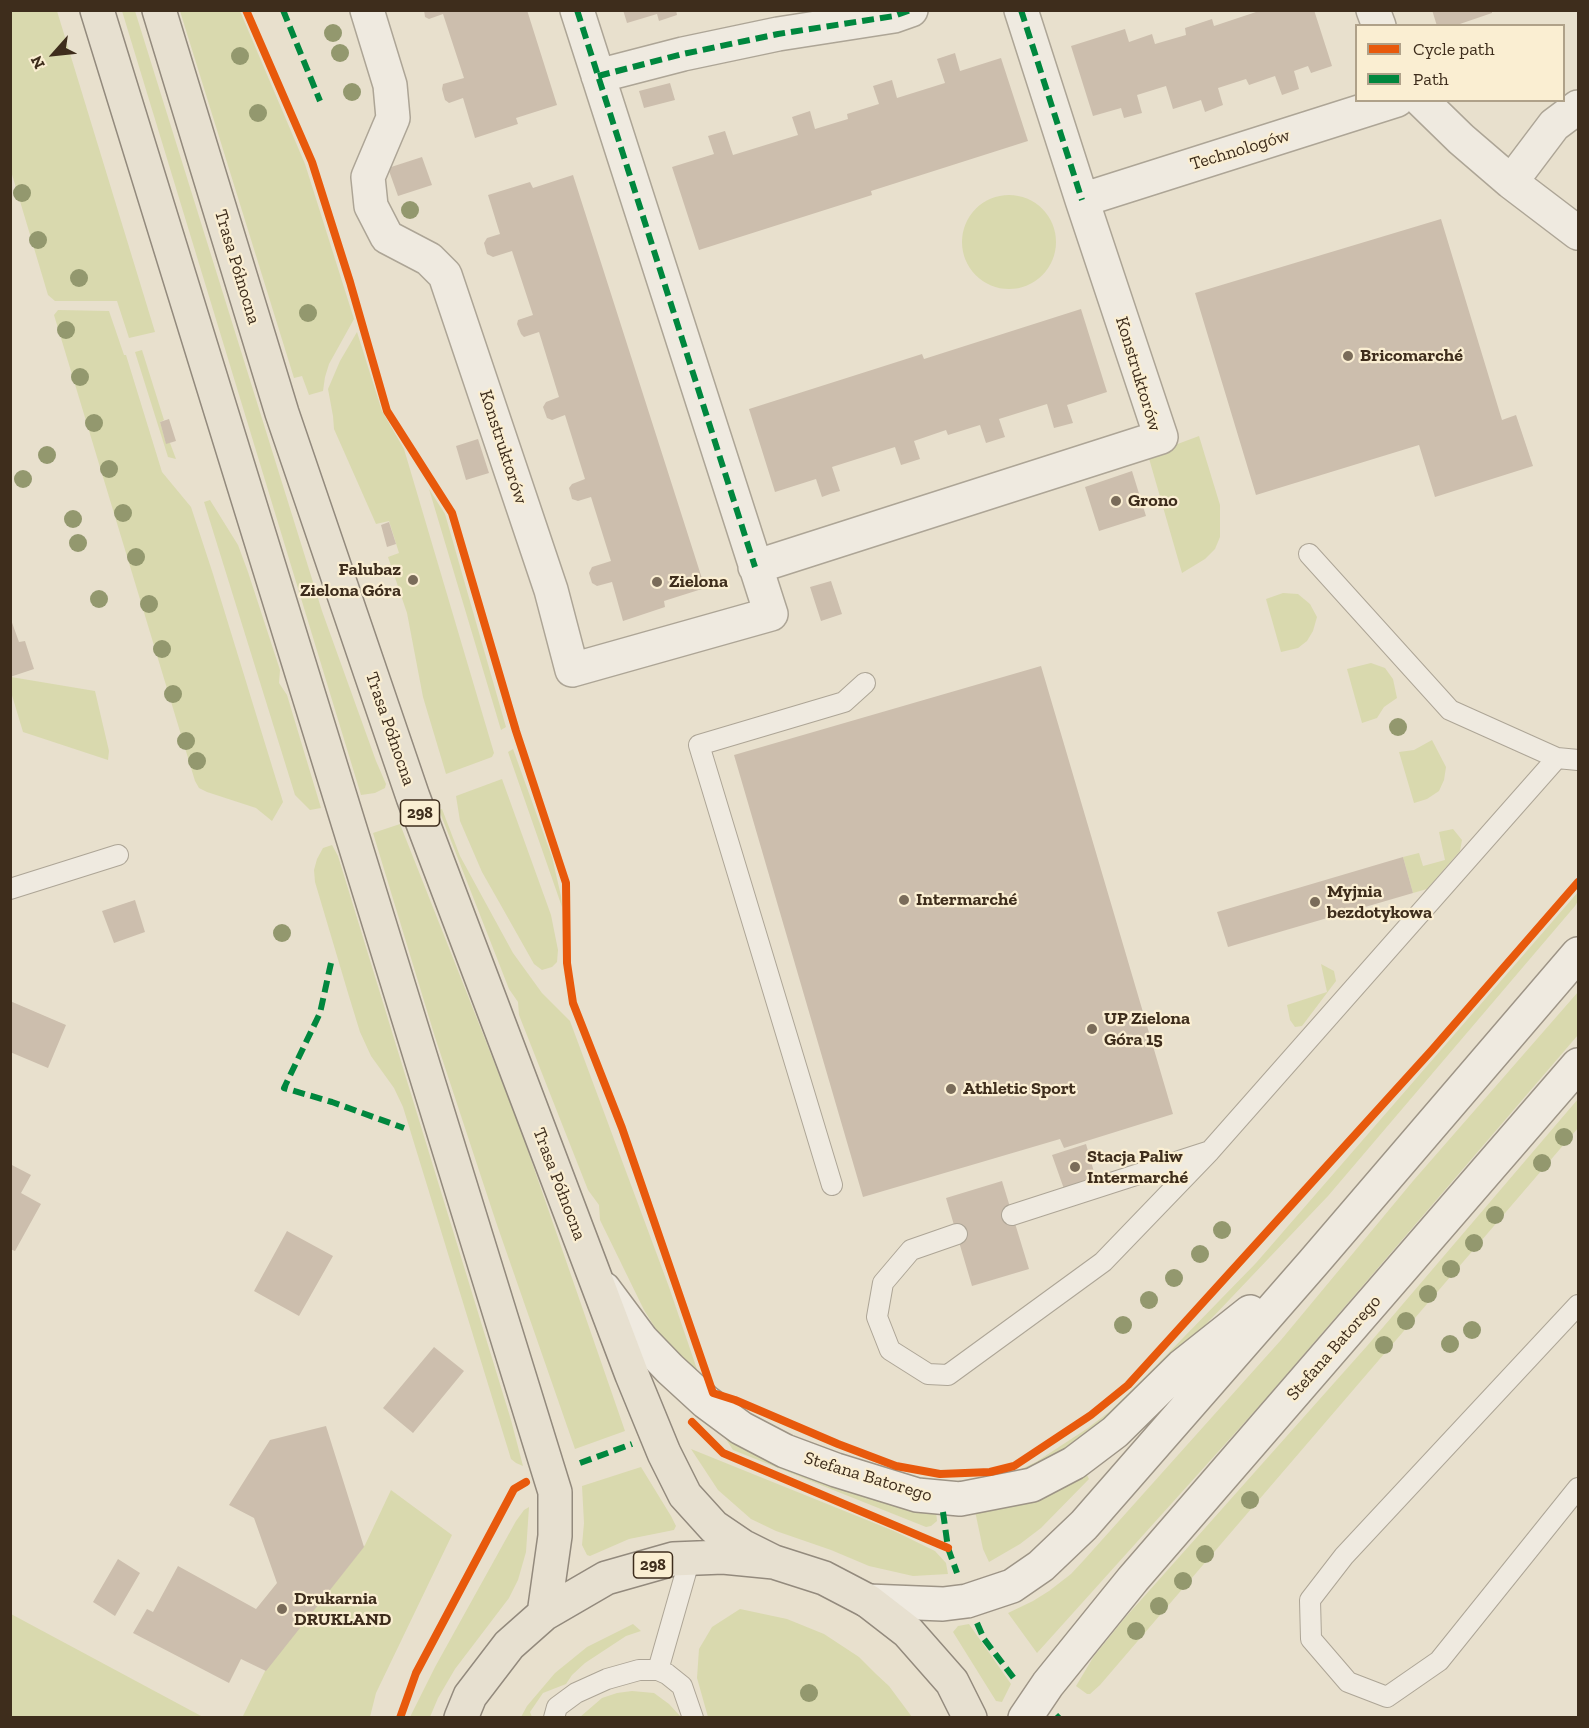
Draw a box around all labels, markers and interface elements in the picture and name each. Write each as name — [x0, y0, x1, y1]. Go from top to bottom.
north arrow — [24, 24, 84, 84]
legend — [1355, 24, 1565, 102]
text: Cycle path — [1413, 38, 1495, 60]
text: N — [26, 53, 49, 72]
text: Path — [1413, 68, 1449, 90]
street label: Technologów — [1188, 125, 1292, 175]
street label: Trasa Północna — [209, 207, 265, 327]
street label: Konstruktorów — [1110, 314, 1166, 434]
place label: Bricomarché — [1360, 345, 1463, 367]
marker: Bricomarché — [1341, 349, 1355, 363]
street label: Konstruktorów — [474, 387, 532, 507]
place label: Grono — [1128, 490, 1178, 512]
marker: Grono — [1109, 494, 1123, 508]
place label: Falubaz Zielona Góra — [300, 559, 401, 602]
place label: Zielona — [669, 571, 728, 593]
marker: Falubaz Zielona Góra — [406, 573, 420, 587]
marker: Zielona — [650, 575, 664, 589]
street label: Trasa Północna — [360, 669, 420, 789]
road number: 298 — [400, 800, 440, 826]
place label: Myjnia bezdotykowa — [1327, 881, 1432, 924]
place label: Intermarché — [916, 889, 1017, 911]
marker: Intermarché — [897, 893, 911, 907]
marker: Myjnia bezdotykowa — [1308, 895, 1322, 909]
place label: UP Zielona Góra 15 — [1104, 1008, 1190, 1050]
marker: UP Zielona Góra 15 — [1085, 1022, 1099, 1036]
place label: Athletic Sport — [963, 1078, 1076, 1100]
marker: Athletic Sport — [944, 1082, 958, 1096]
street label: Trasa Północna — [528, 1125, 590, 1243]
place label: Stacja Paliw Intermarché — [1087, 1146, 1188, 1188]
marker: Stacja Paliw Intermarché — [1068, 1160, 1082, 1174]
street label: Stefana Batorego — [1282, 1291, 1386, 1405]
street label: Stefana Batorego — [801, 1447, 935, 1507]
road number: 298 — [634, 1552, 672, 1578]
place label: Drukarnia DRUKLAND — [294, 1588, 391, 1630]
marker: Drukarnia DRUKLAND — [275, 1602, 289, 1616]

